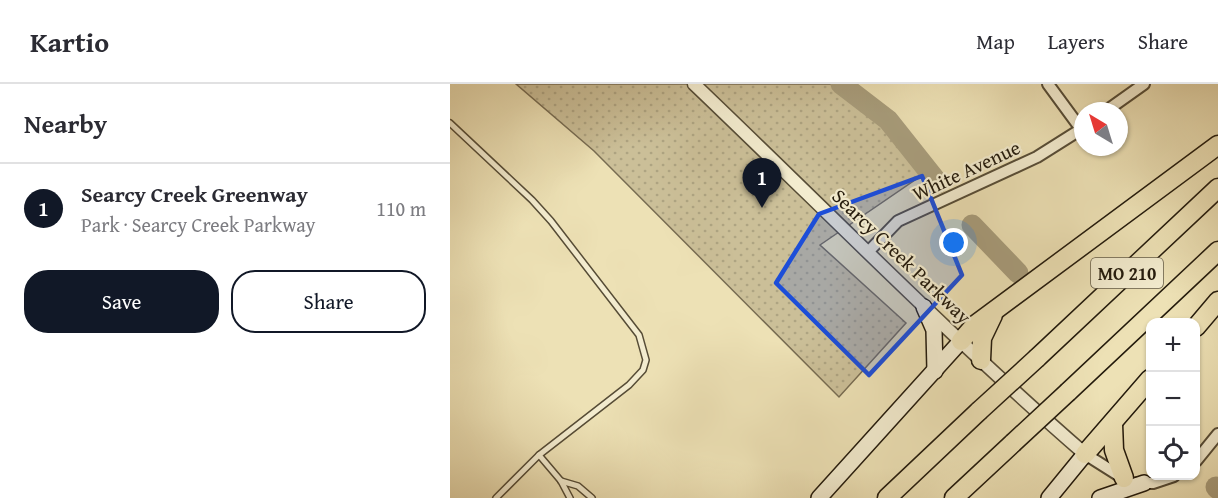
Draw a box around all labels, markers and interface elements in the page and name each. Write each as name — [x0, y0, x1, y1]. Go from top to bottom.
text: Kartio — [30, 21, 109, 62]
text: Map — [976, 26, 1015, 57]
text: Layers — [1048, 26, 1105, 57]
text: Share — [1138, 26, 1188, 57]
north arrow — [1074, 102, 1128, 156]
text: Nearby — [24, 104, 107, 143]
street label: White Avenue — [907, 132, 1025, 208]
pin: 1 — [742, 158, 782, 208]
text: Searcy Creek Greenway — [81, 178, 308, 210]
street label: Searcy Creek Parkway — [826, 182, 978, 330]
text: 1 — [38, 194, 49, 223]
text: 110 m — [376, 194, 426, 223]
text: Park · Searcy Creek Parkway — [81, 210, 316, 239]
your location — [939, 228, 968, 257]
road number: MO 210 — [1091, 258, 1163, 288]
button: Save — [24, 270, 219, 333]
button: Share — [231, 270, 426, 333]
map controls — [1146, 318, 1200, 480]
button: + — [1146, 318, 1200, 372]
button: − — [1146, 372, 1200, 426]
button: locate — [1146, 426, 1200, 480]

